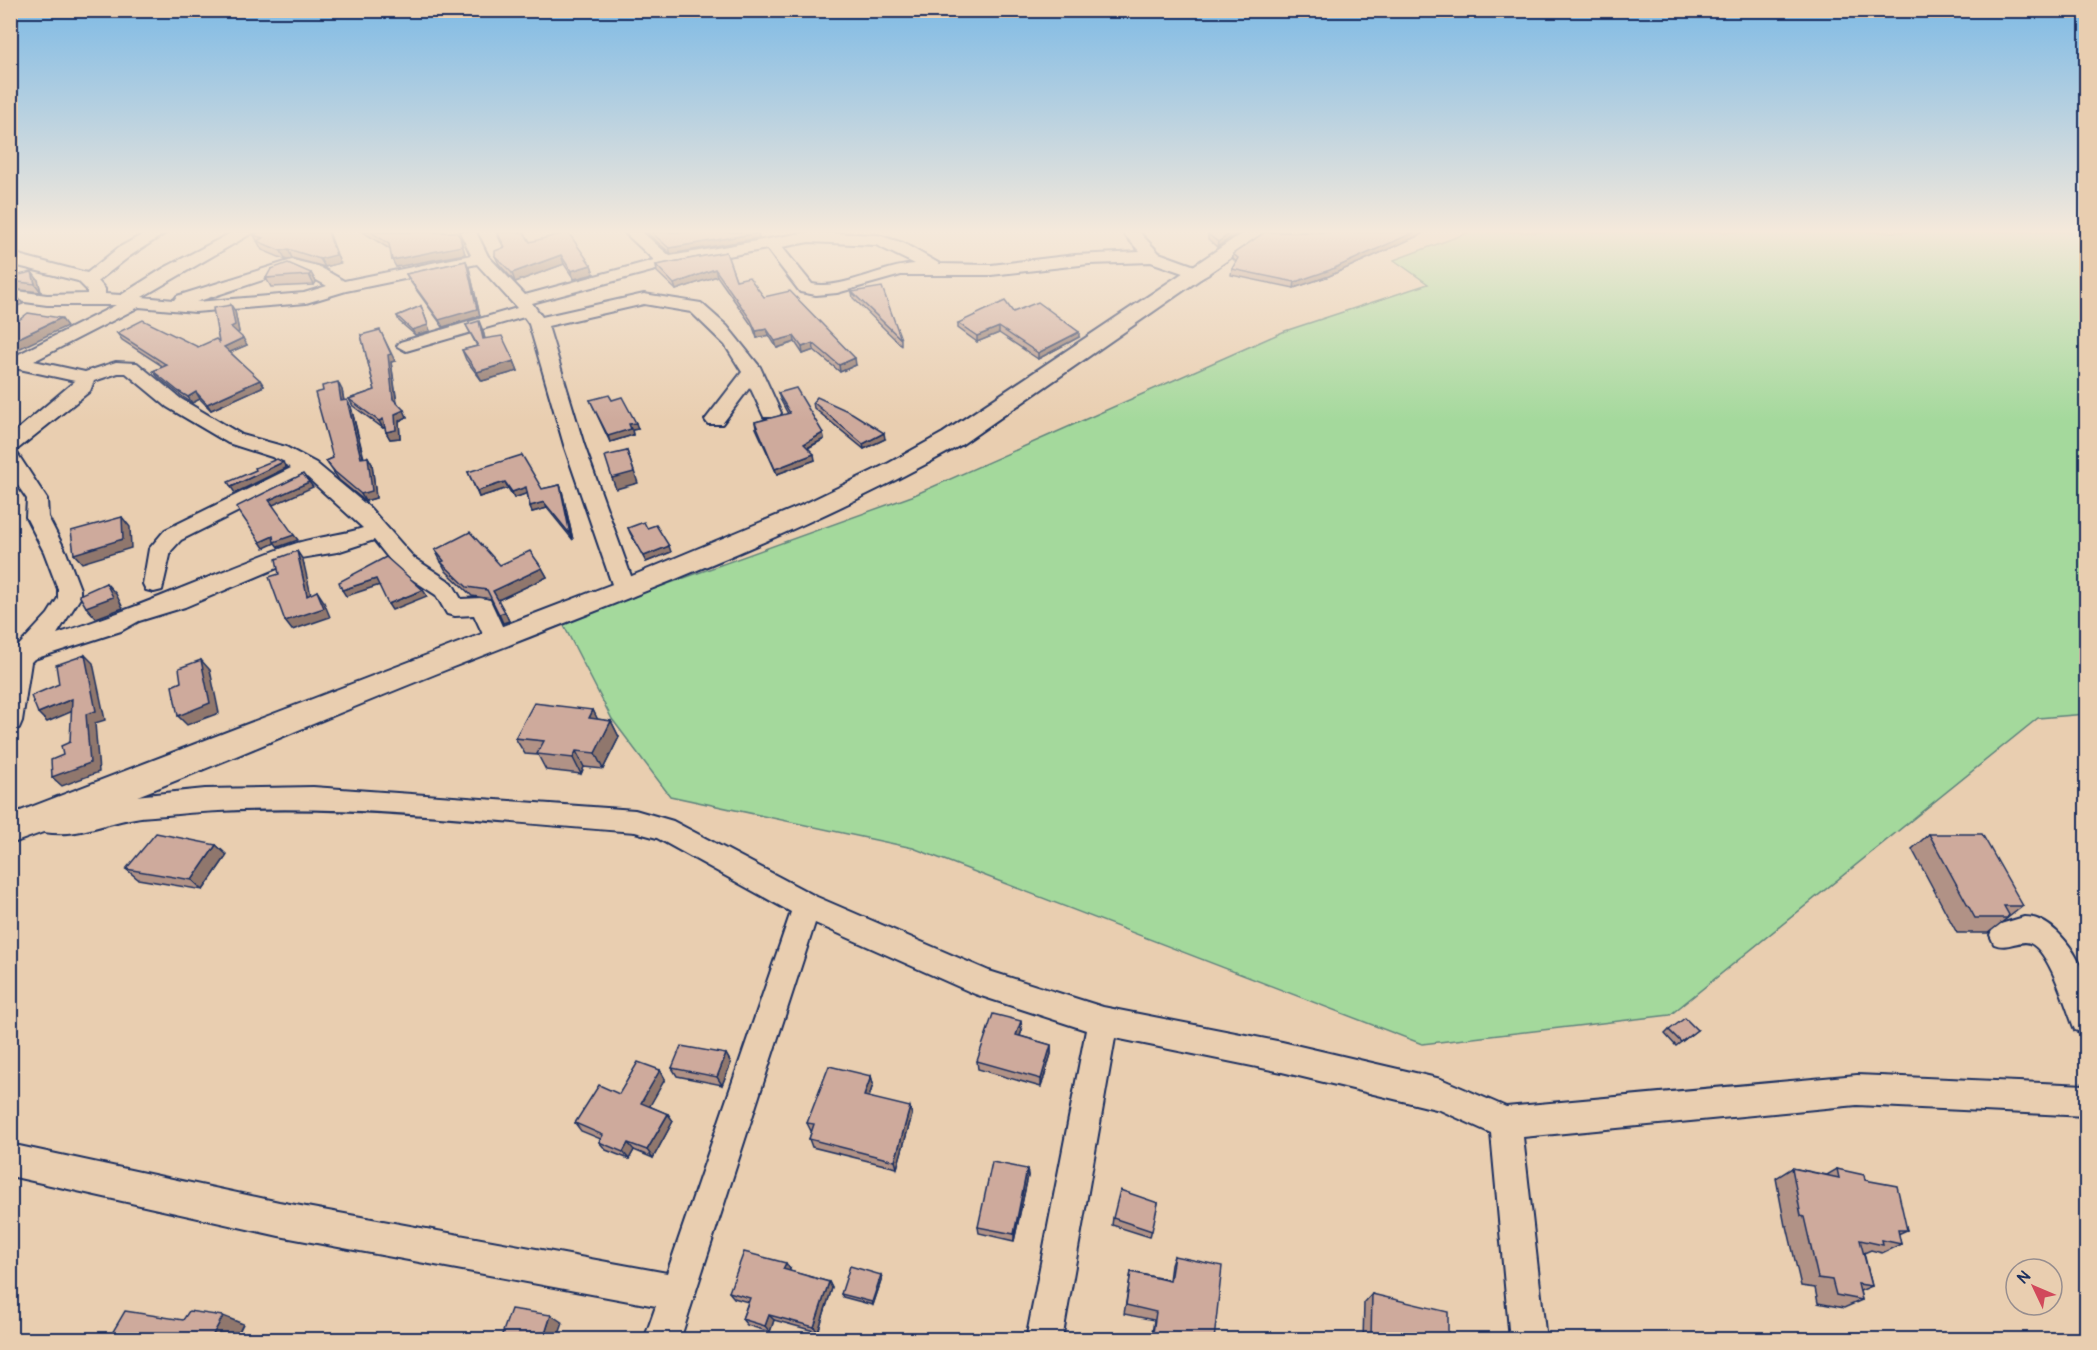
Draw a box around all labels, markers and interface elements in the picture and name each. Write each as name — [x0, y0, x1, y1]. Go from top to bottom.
north arrow — [2004, 1257, 2064, 1317]
text: N — [2013, 1266, 2035, 1288]

